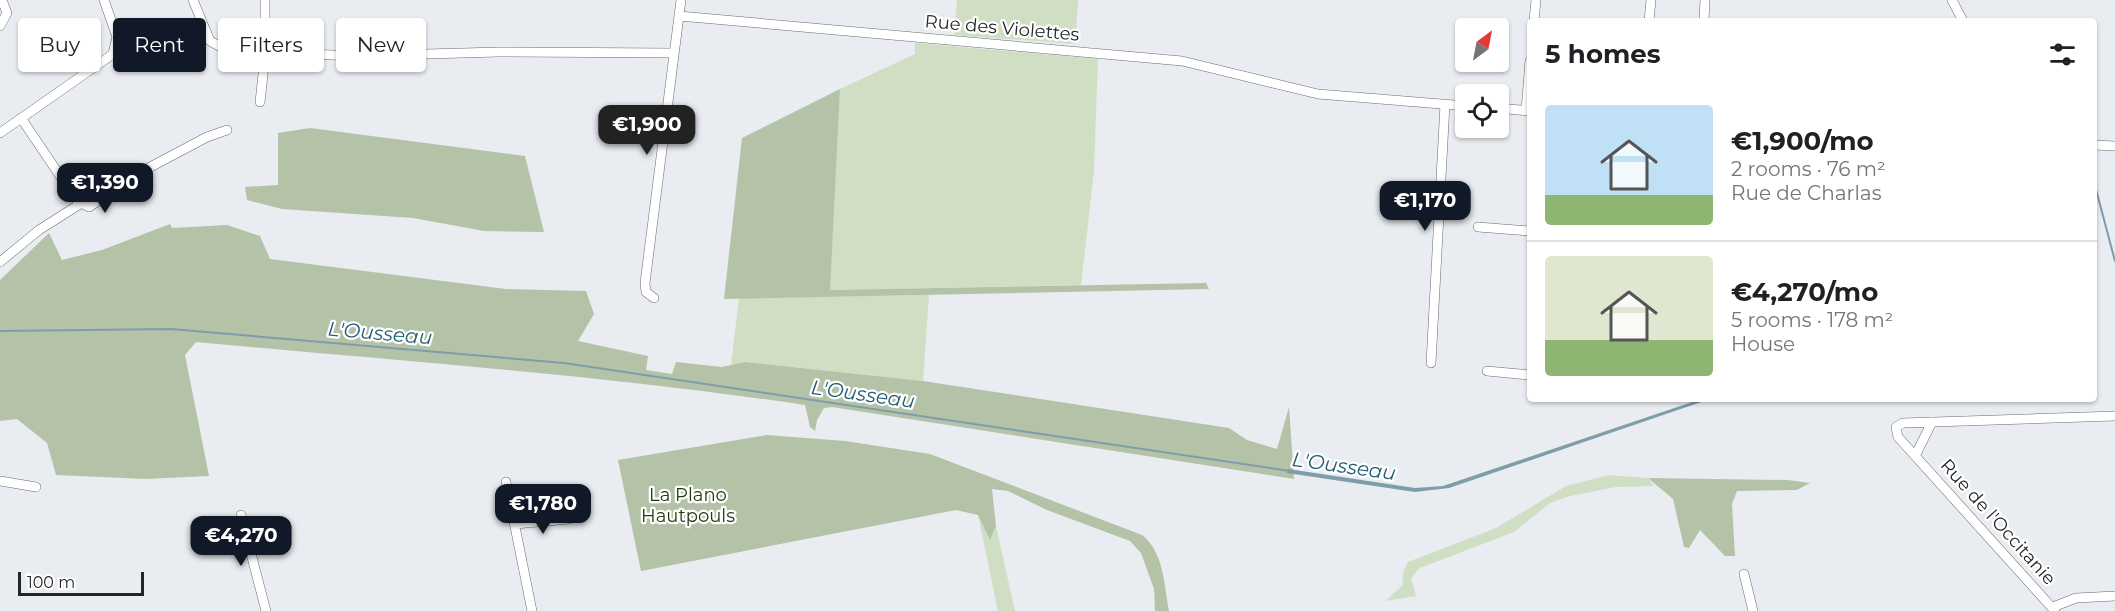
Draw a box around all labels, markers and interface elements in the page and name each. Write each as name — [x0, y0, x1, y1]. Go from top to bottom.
street label: Rue des Violettes — [924, 10, 1080, 46]
chip: Buy — [18, 18, 101, 72]
chip: Rent — [113, 18, 206, 72]
chip: Filters — [218, 18, 324, 72]
chip: New — [336, 18, 426, 72]
north arrow — [1455, 18, 1509, 72]
map controls — [1455, 18, 1509, 138]
text: 5 homes — [1545, 38, 1661, 70]
icon: filters — [2046, 38, 2079, 71]
button: locate — [1455, 84, 1509, 138]
pin: €1,900 — [598, 105, 696, 156]
text: €1,900 — [612, 112, 682, 136]
text: €1,900/mo — [1731, 125, 1874, 157]
icon: home — [1593, 129, 1665, 201]
text: 2 rooms · 76 m² — [1731, 157, 1886, 181]
pin: €1,390 — [56, 163, 154, 214]
text: €1,390 — [71, 170, 139, 194]
pin: €1,170 — [1376, 181, 1474, 232]
text: Rue de Charlas — [1731, 181, 1881, 205]
text: €1,170 — [1394, 188, 1456, 212]
text: €4,270/mo — [1731, 276, 1878, 308]
icon: home — [1593, 280, 1665, 352]
text: 5 rooms · 178 m² — [1731, 308, 1893, 332]
water label: L'Ousseau — [327, 316, 433, 350]
text: House — [1731, 332, 1795, 356]
water label: L'Ousseau — [810, 375, 916, 413]
water label: L'Ousseau — [1291, 447, 1397, 485]
street label: Rue de l'Occitanie — [1936, 454, 2060, 590]
pin: €1,780 — [494, 484, 592, 535]
park label: La Plano Hautpouls — [641, 484, 735, 527]
text: €1,780 — [509, 491, 577, 515]
pin: €4,270 — [192, 516, 290, 567]
text: €4,270 — [205, 523, 277, 547]
scale bar — [18, 569, 144, 596]
text: 100 m — [27, 573, 75, 592]

